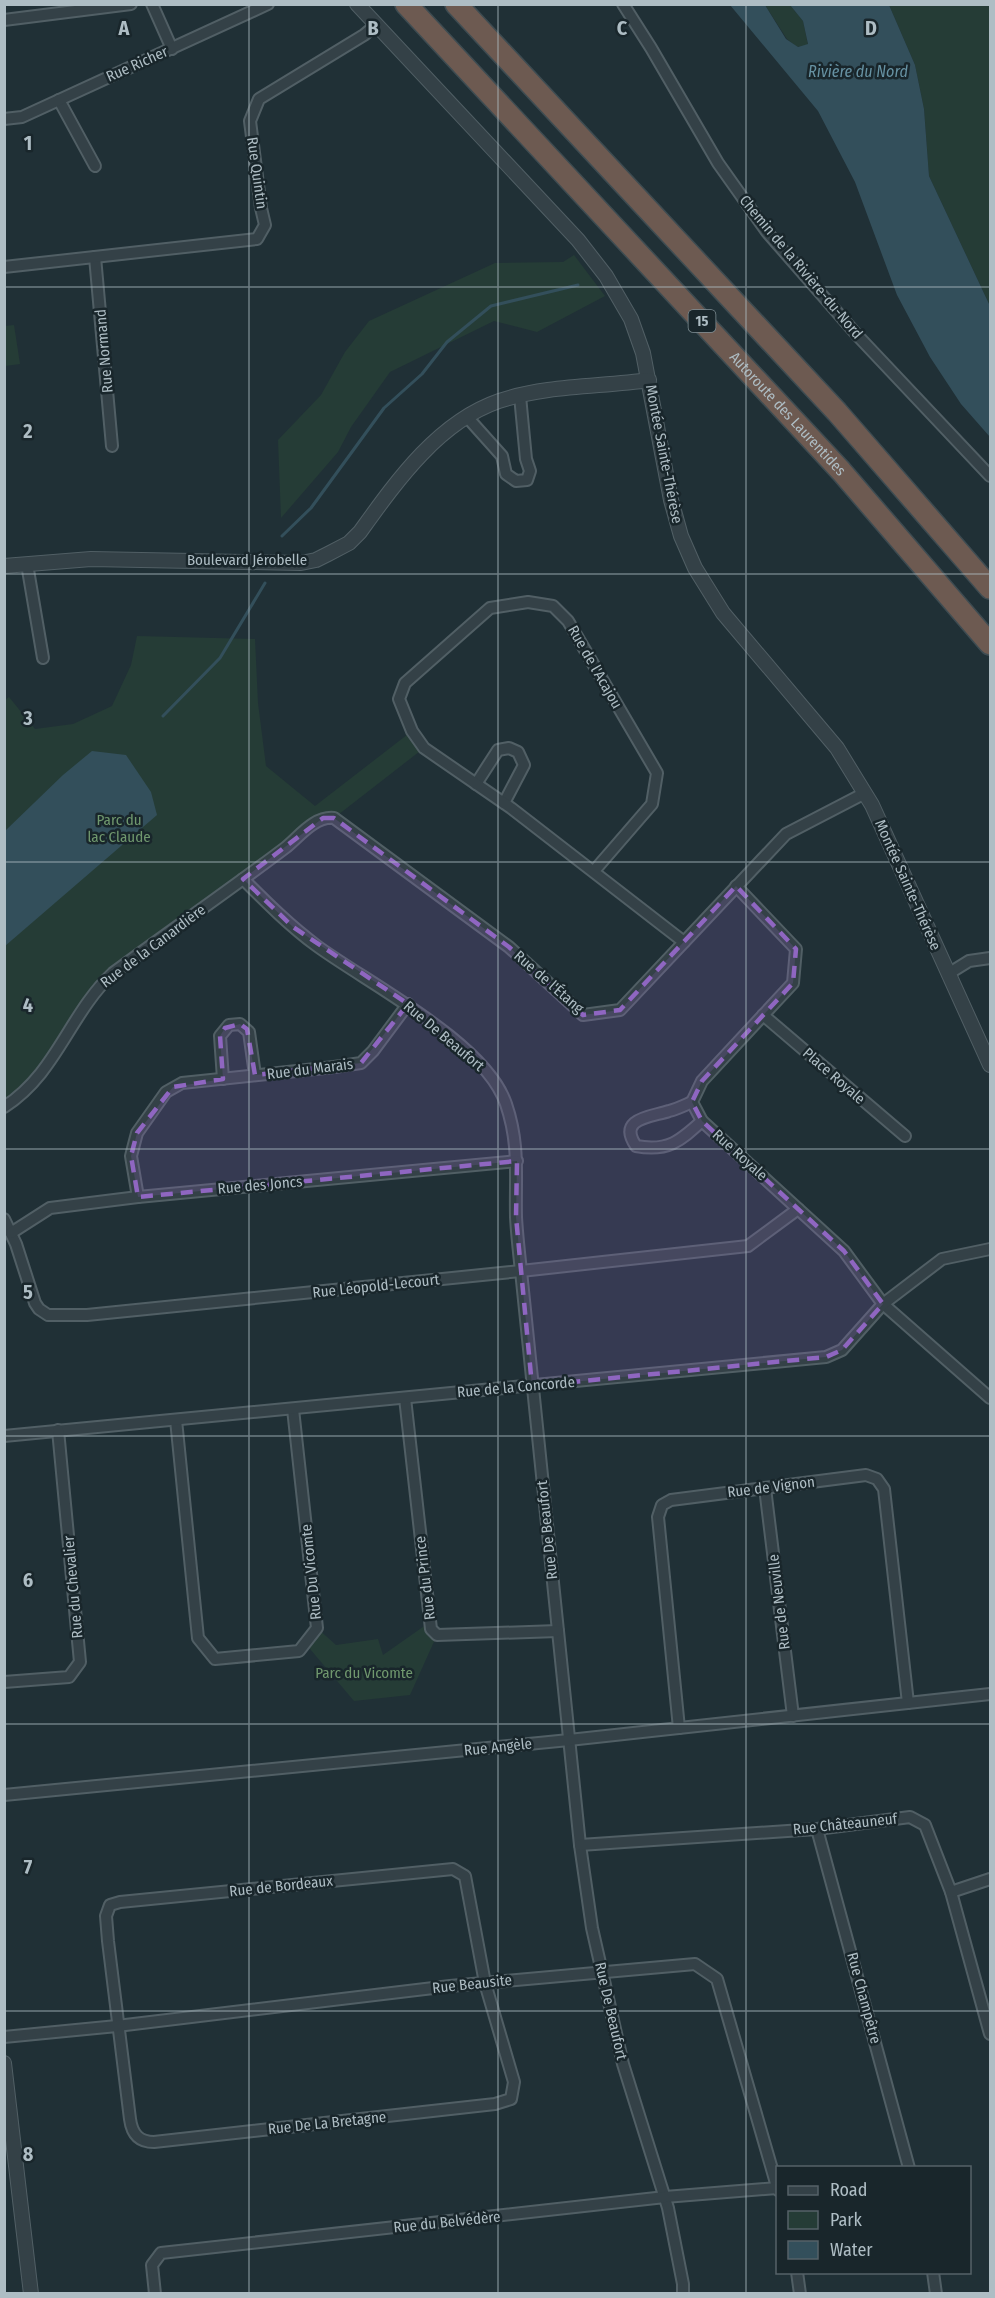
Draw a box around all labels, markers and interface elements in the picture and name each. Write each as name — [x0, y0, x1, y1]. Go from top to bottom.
text: A — [118, 16, 131, 40]
text: B — [367, 16, 379, 40]
text: C — [617, 16, 628, 40]
text: D — [865, 16, 877, 40]
street label: Rue Richer — [103, 42, 171, 86]
water label: Rivière du Nord — [808, 62, 908, 81]
text: 1 — [24, 131, 32, 155]
street label: Rue Quintin — [243, 136, 271, 210]
street label: Chemin de la Rivière-du-Nord — [736, 191, 866, 343]
street label: Rue Normand — [91, 308, 117, 394]
road number: 15 — [688, 310, 716, 332]
street label: Autoroute des Laurentides — [726, 348, 850, 479]
street label: Montée Sainte-Thérèse — [642, 383, 686, 525]
text: 2 — [22, 419, 33, 443]
street label: Boulevard Jérobelle — [187, 551, 307, 569]
street label: Rue de l'Acajou — [564, 622, 626, 712]
text: 3 — [22, 706, 33, 730]
park label: Parc du lac Claude — [87, 811, 151, 846]
street label: Montée Sainte-Thérèse — [871, 817, 945, 953]
street label: Rue de la Canardière — [97, 901, 209, 991]
street label: Rue de l'Étang — [510, 947, 588, 1017]
text: 4 — [23, 993, 33, 1017]
street label: Rue De Beaufort — [400, 997, 488, 1075]
street label: Place Royale — [799, 1044, 869, 1108]
street label: Rue du Marais — [266, 1055, 354, 1083]
street label: Rue Royale — [709, 1126, 771, 1184]
street label: Rue des Joncs — [217, 1172, 303, 1198]
street label: Rue Léopold-Lecourt — [312, 1270, 441, 1302]
text: 5 — [23, 1280, 33, 1304]
street label: Rue de la Concorde — [456, 1373, 576, 1401]
street label: Rue de Vignon — [726, 1473, 816, 1501]
street label: Rue De Beaufort — [533, 1479, 561, 1581]
street label: Rue Du Vicomte — [297, 1523, 325, 1621]
street label: Rue du Chevalier — [59, 1534, 86, 1639]
street label: Rue du Prince — [411, 1535, 439, 1621]
street label: Rue de Neuville — [764, 1553, 794, 1651]
text: 6 — [23, 1568, 33, 1592]
park label: Parc du Vicomte — [315, 1664, 413, 1682]
street label: Rue Angèle — [463, 1734, 533, 1760]
street label: Rue Châteauneuf — [792, 1809, 899, 1838]
text: 7 — [24, 1855, 33, 1879]
street label: Rue de Bordeaux — [228, 1872, 334, 1900]
street label: Rue Champêtre — [843, 1950, 885, 2046]
street label: Rue De Beaufort — [591, 1960, 631, 2062]
street label: Rue Beausite — [431, 1971, 513, 1997]
street label: Rue De La Bretagne — [267, 2108, 387, 2138]
text: 8 — [23, 2142, 34, 2166]
legend — [776, 2166, 971, 2274]
text: Road — [830, 2179, 867, 2201]
street label: Rue du Belvédère — [393, 2207, 501, 2237]
text: Park — [830, 2209, 863, 2231]
text: Water — [830, 2239, 873, 2261]

